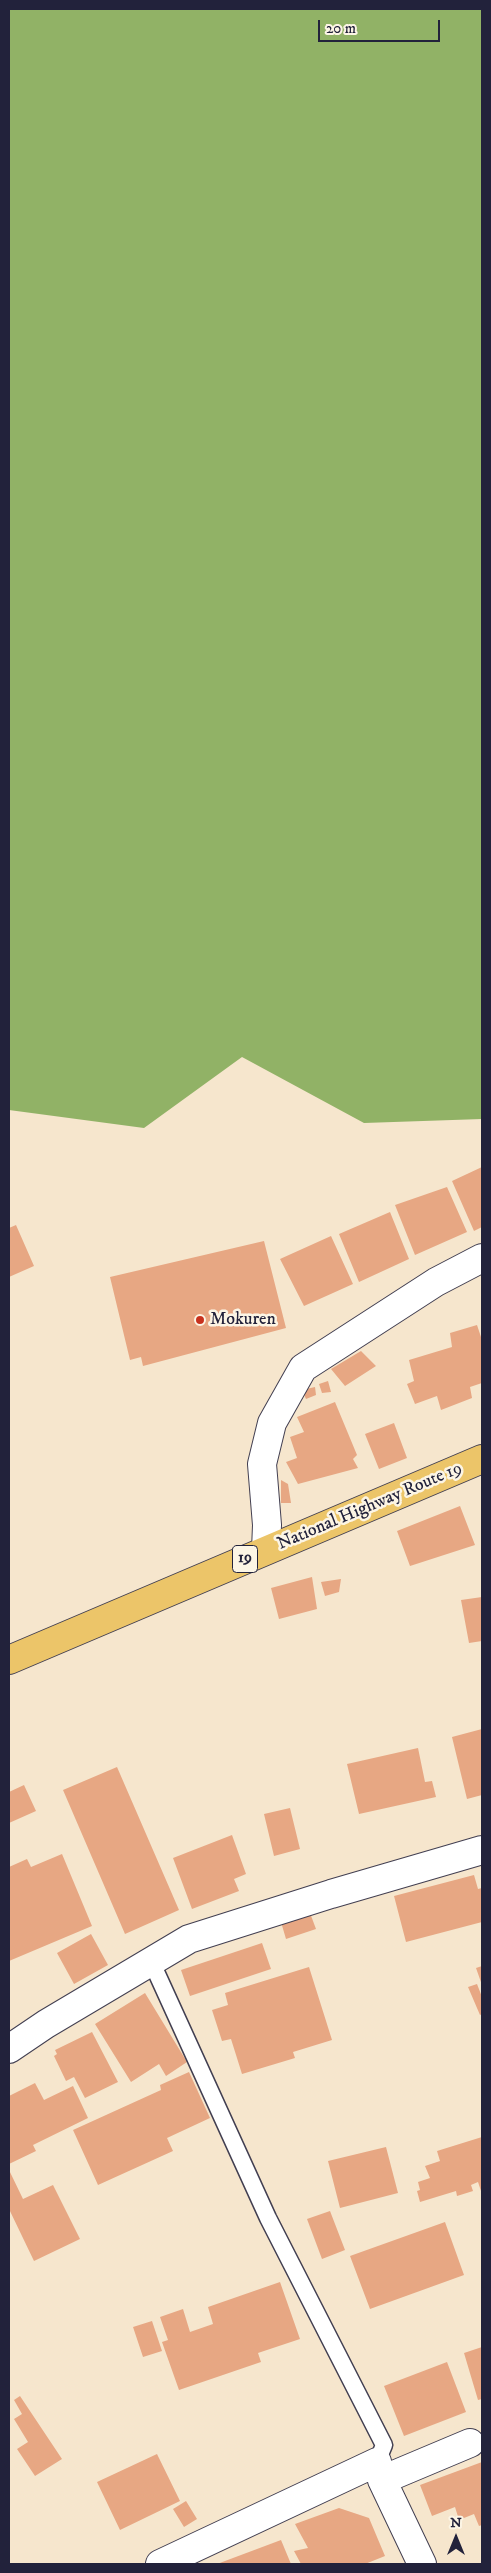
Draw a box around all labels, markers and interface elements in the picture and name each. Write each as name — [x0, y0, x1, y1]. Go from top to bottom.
scale bar — [321, 10, 444, 42]
text: 20 m — [326, 19, 356, 38]
place label: Mokuren — [210, 1309, 276, 1331]
marker: Mokuren — [194, 1314, 206, 1326]
street label: National Highway Route 19 — [274, 1458, 466, 1556]
road number: 19 — [232, 1546, 258, 1572]
north arrow — [431, 2513, 481, 2563]
text: N — [450, 2514, 462, 2532]

